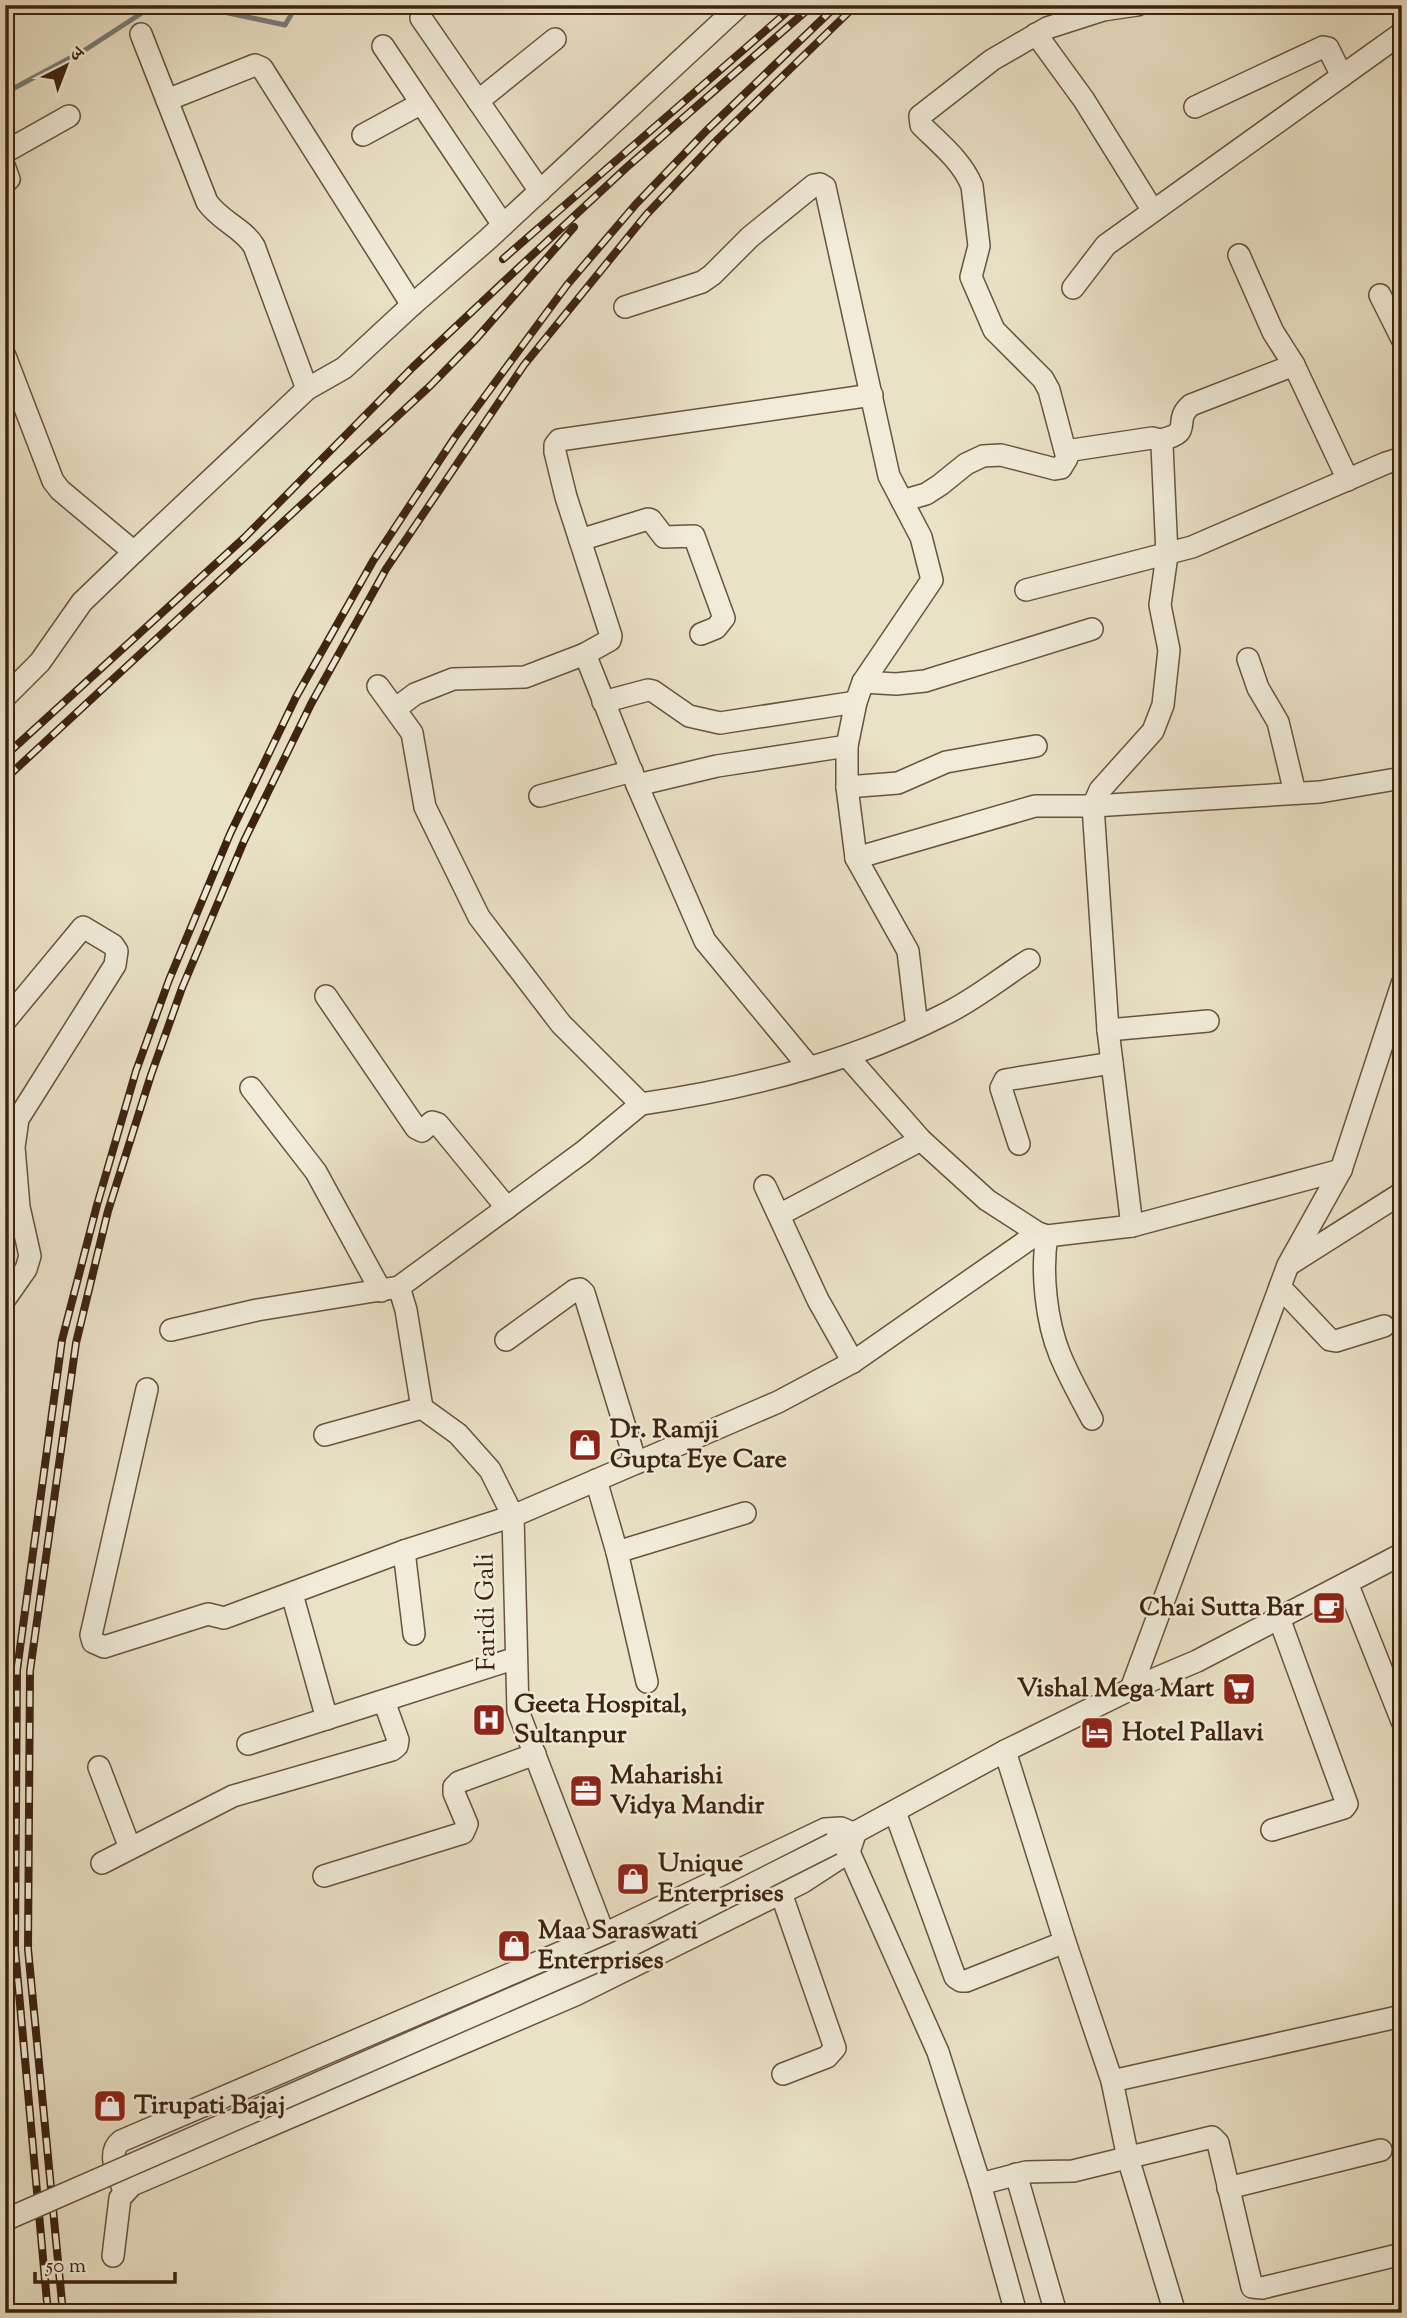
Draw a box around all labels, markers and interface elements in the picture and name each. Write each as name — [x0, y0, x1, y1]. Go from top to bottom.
north arrow — [32, 32, 102, 102]
text: उ — [62, 41, 89, 69]
place label: Dr. Ramji Gupta Eye Care — [610, 1412, 787, 1479]
shop icon: Dr. Ramji Gupta Eye Care — [566, 1426, 604, 1464]
street label: Faridi Gali — [467, 1553, 507, 1671]
cafe icon: Chai Sutta Bar — [1310, 1589, 1348, 1627]
place label: Chai Sutta Bar — [1139, 1590, 1304, 1627]
supermarket icon: Vishal Mega Mart — [1220, 1670, 1258, 1708]
place label: Vishal Mega Mart — [1017, 1671, 1214, 1708]
place label: Geeta Hospital, Sultanpur — [514, 1687, 687, 1754]
hospital icon: Geeta Hospital, Sultanpur — [470, 1701, 508, 1739]
hotel icon: Hotel Pallavi — [1078, 1714, 1116, 1752]
place label: Hotel Pallavi — [1122, 1715, 1264, 1752]
place label: Maharishi Vidya Mandir — [610, 1758, 765, 1825]
office icon: Maharishi Vidya Mandir — [567, 1772, 605, 1810]
place label: Unique Enterprises — [658, 1846, 784, 1913]
shop icon: Unique Enterprises — [614, 1860, 652, 1898]
place label: Maa Saraswati Enterprises — [538, 1913, 699, 1980]
shop icon: Maa Saraswati Enterprises — [495, 1927, 533, 1965]
shop icon: Tirupati Bajaj — [91, 2087, 129, 2125]
place label: Tirupati Bajaj — [134, 2088, 285, 2125]
scale bar — [35, 2241, 175, 2285]
text: 50 m — [45, 2252, 86, 2282]

